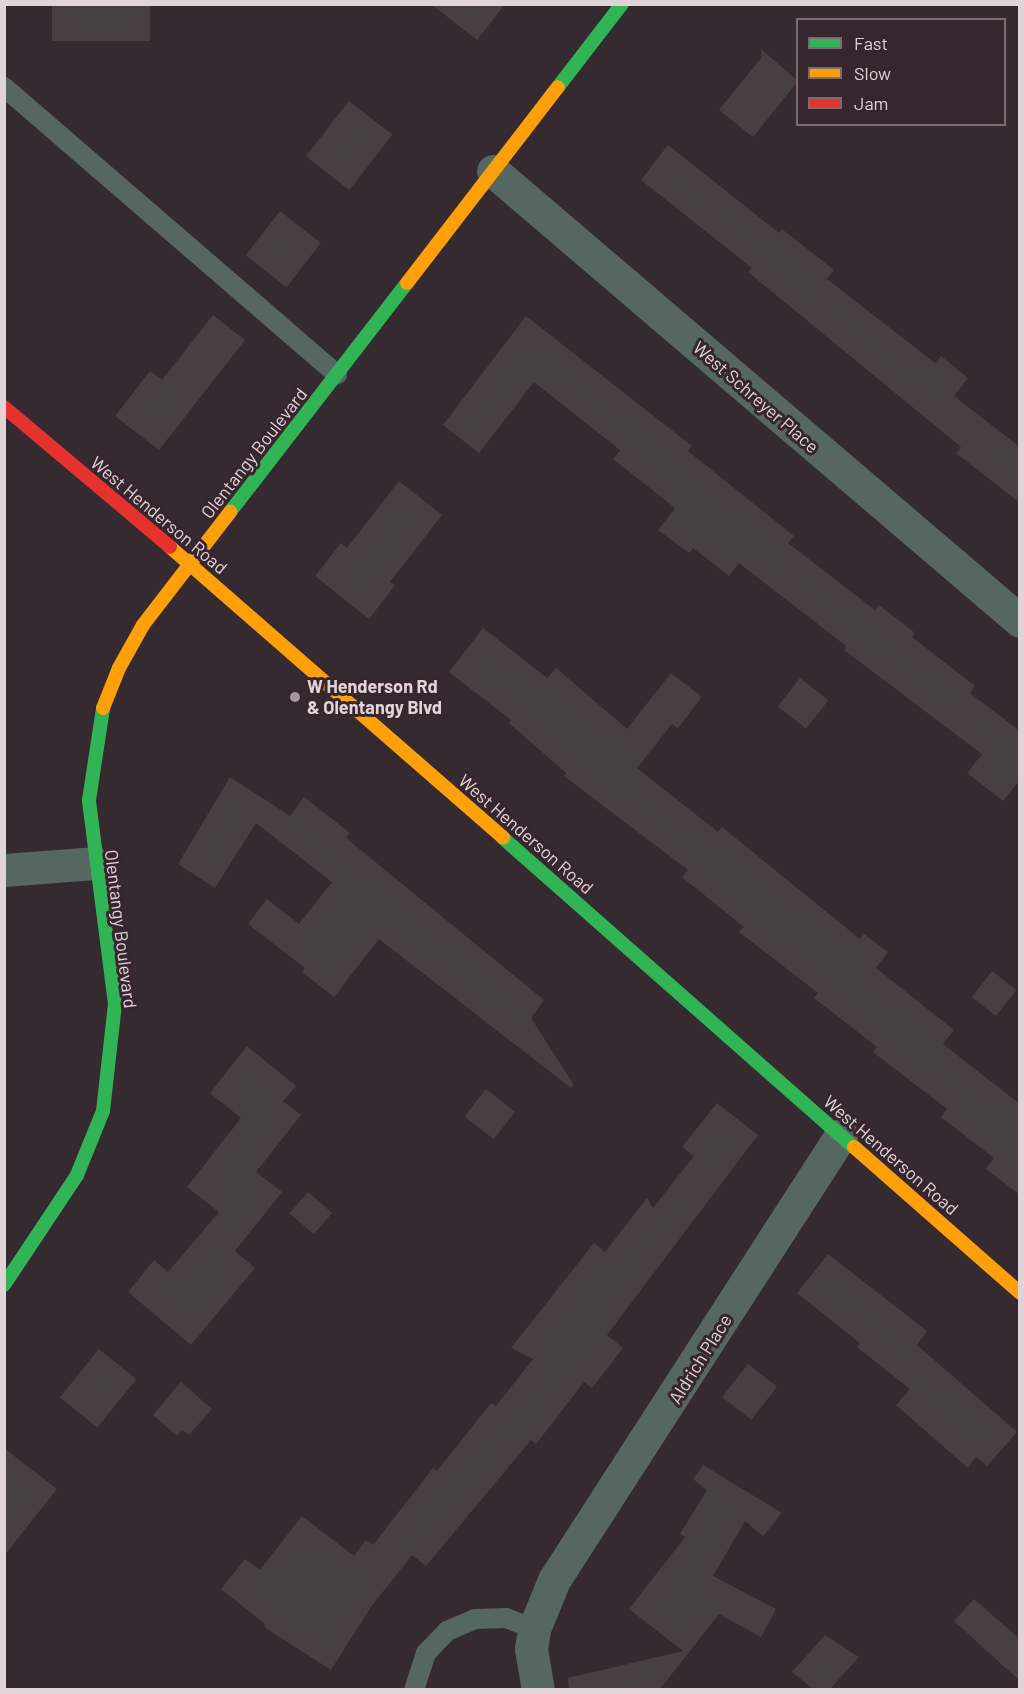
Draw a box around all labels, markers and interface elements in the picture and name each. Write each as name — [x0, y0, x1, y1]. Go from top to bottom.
legend — [796, 18, 1006, 126]
text: Fast — [854, 32, 888, 54]
text: Slow — [854, 62, 891, 84]
text: Jam — [854, 92, 888, 114]
street label: West Schreyer Place — [689, 337, 823, 457]
street label: Olentangy Boulevard — [196, 383, 312, 523]
street label: West Henderson Road — [86, 452, 232, 578]
place label: W Henderson Rd & Olentangy Blvd — [307, 676, 442, 718]
marker: W Henderson Rd & Olentangy Blvd — [288, 690, 302, 704]
street label: West Henderson Road — [454, 770, 598, 898]
street label: Olentangy Boulevard — [101, 848, 141, 1010]
street label: West Henderson Road — [819, 1091, 963, 1219]
street label: Aldrich Place — [664, 1310, 736, 1408]

